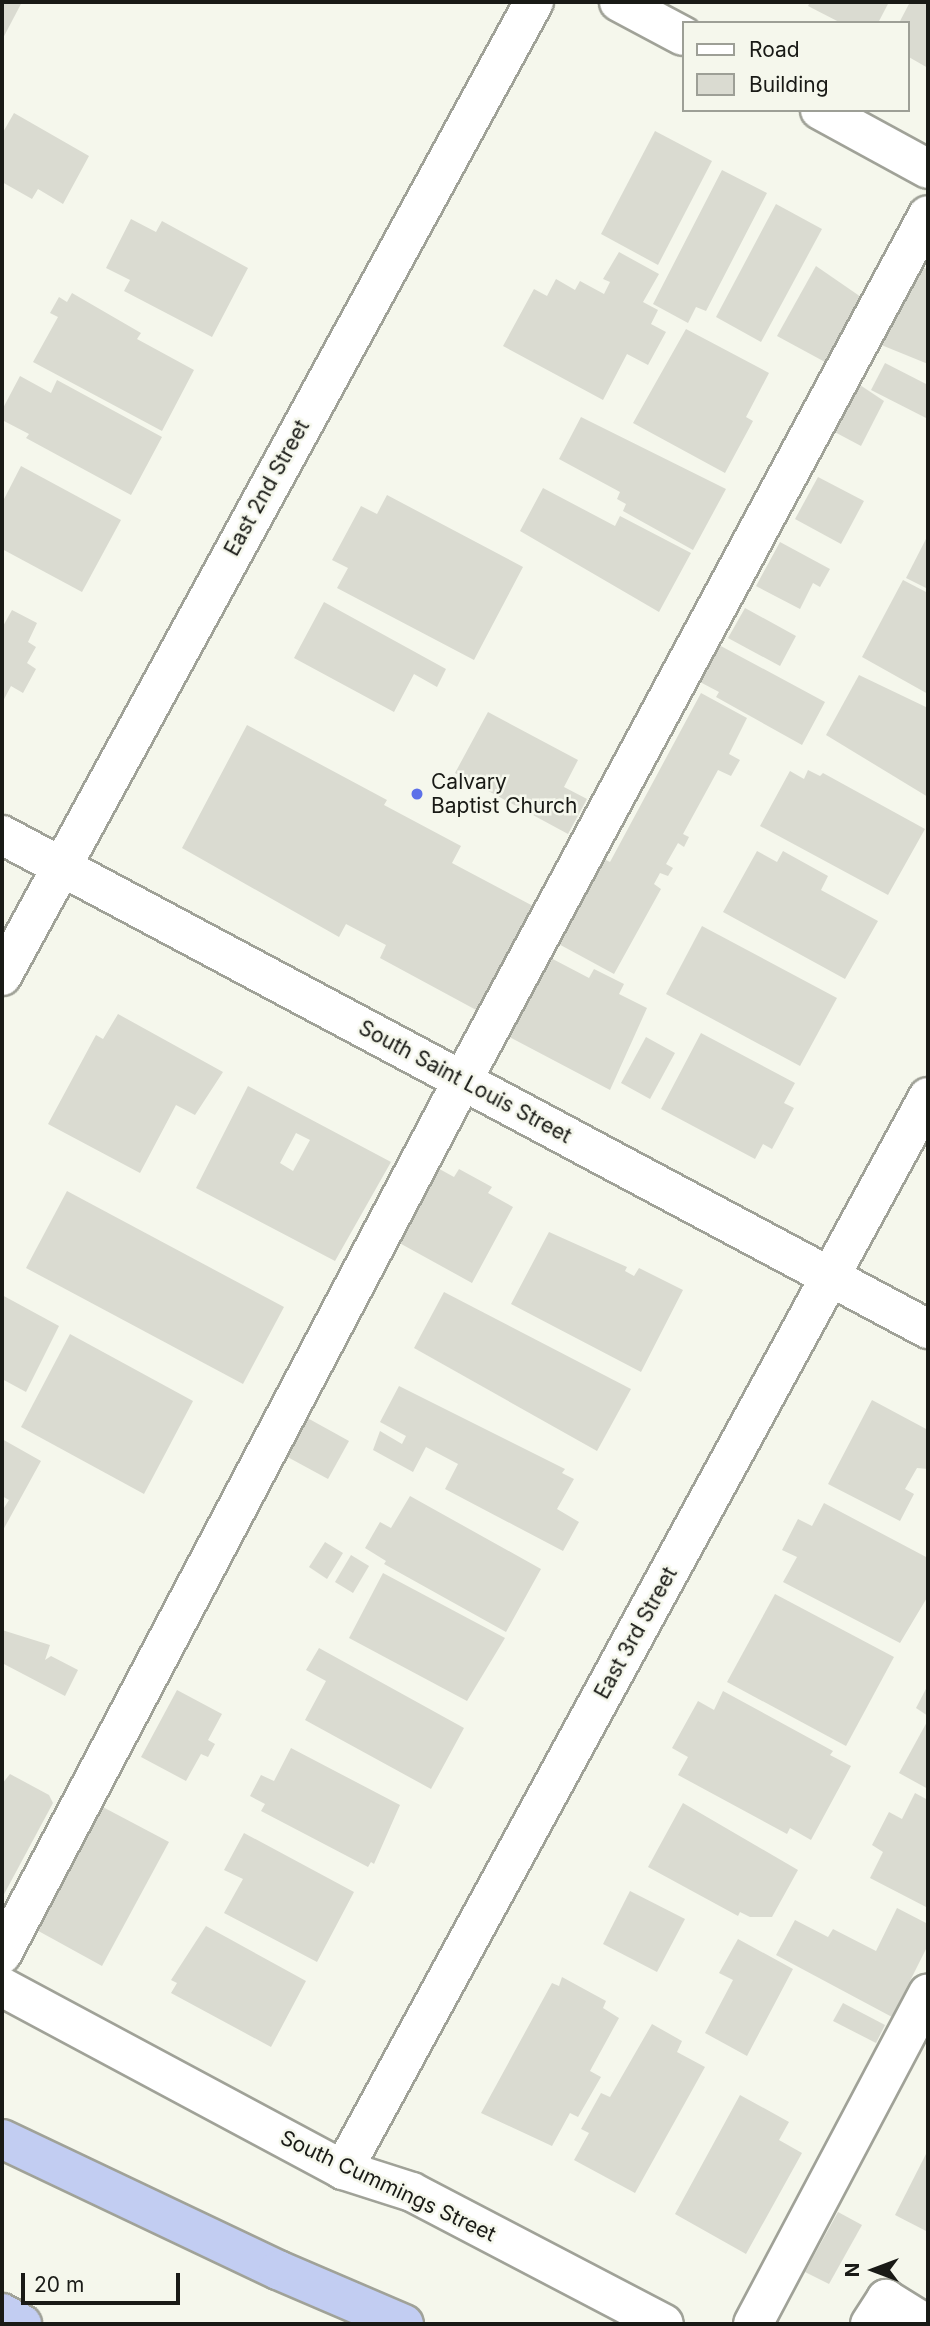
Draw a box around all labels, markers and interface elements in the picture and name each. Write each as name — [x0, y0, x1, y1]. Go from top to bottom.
legend — [682, 21, 909, 112]
text: Road — [749, 37, 800, 62]
text: Building — [749, 72, 829, 97]
street label: East 2nd Street — [219, 416, 315, 560]
place label: Calvary Baptist Church — [431, 769, 577, 819]
marker: Calvary Baptist Church — [409, 786, 425, 802]
street label: South Saint Louis Street — [354, 1015, 576, 1149]
street label: East 3rd Street — [589, 1563, 683, 1703]
street label: South Cummings Street — [276, 2125, 500, 2247]
north arrow — [839, 2235, 909, 2305]
scale bar — [24, 2260, 184, 2304]
text: N — [841, 2263, 864, 2277]
text: 20 m — [34, 2272, 84, 2297]

